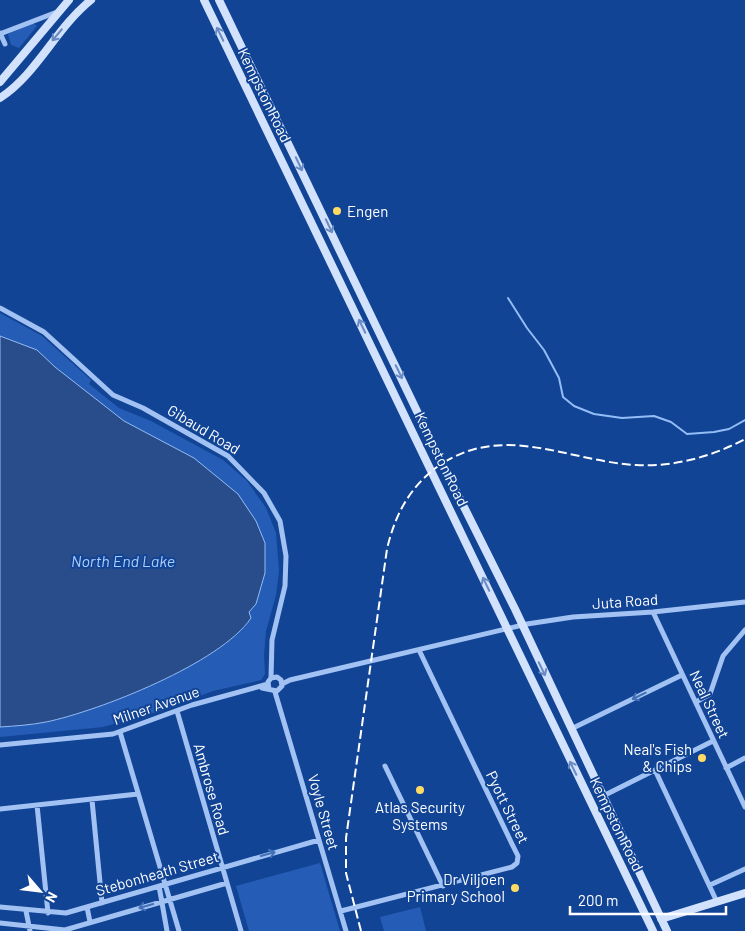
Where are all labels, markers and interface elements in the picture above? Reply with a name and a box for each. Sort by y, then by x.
one-way arrow [215,27,225,42]
one-way arrow [52,28,63,41]
street label: Kempston Road [234,45,296,145]
one-way arrow [295,156,305,171]
place label: Engen [347,202,388,220]
marker: Engen [331,205,343,217]
one-way arrow [324,218,334,233]
one-way arrow [357,319,366,334]
one-way arrow [394,365,404,380]
street label: Gibaud Road [165,400,243,458]
street label: Kempston Road [411,409,473,509]
water label: North End Lake [71,551,175,570]
one-way arrow [481,577,490,592]
street label: Juta Road [591,590,659,612]
one-way arrow [538,661,547,676]
street label: Neal Street [686,667,734,741]
street label: Milner Avenue [110,682,202,728]
one-way arrow [631,692,646,702]
place label: Neal's Fish & Chips [623,740,692,775]
street label: Ambrose Road [190,741,234,837]
marker: Neal's Fish & Chips [696,752,708,764]
one-way arrow [568,761,578,776]
street label: Pyott Street [483,768,533,846]
street label: Voyle Street [305,772,343,852]
street label: Kempston Road [586,774,648,874]
marker: Atlas Security Systems [414,784,426,796]
place label: Atlas Security Systems [375,798,465,833]
street label: Stebonheath Street [93,847,221,899]
one-way arrow [260,849,276,859]
north arrow [15,866,65,916]
place label: Dr Viljoen Primary School [407,870,505,905]
marker: Dr Viljoen Primary School [509,882,521,894]
scale bar [570,884,726,916]
text: N [42,889,62,905]
text: 200 m [578,891,618,909]
one-way arrow [139,902,155,912]

